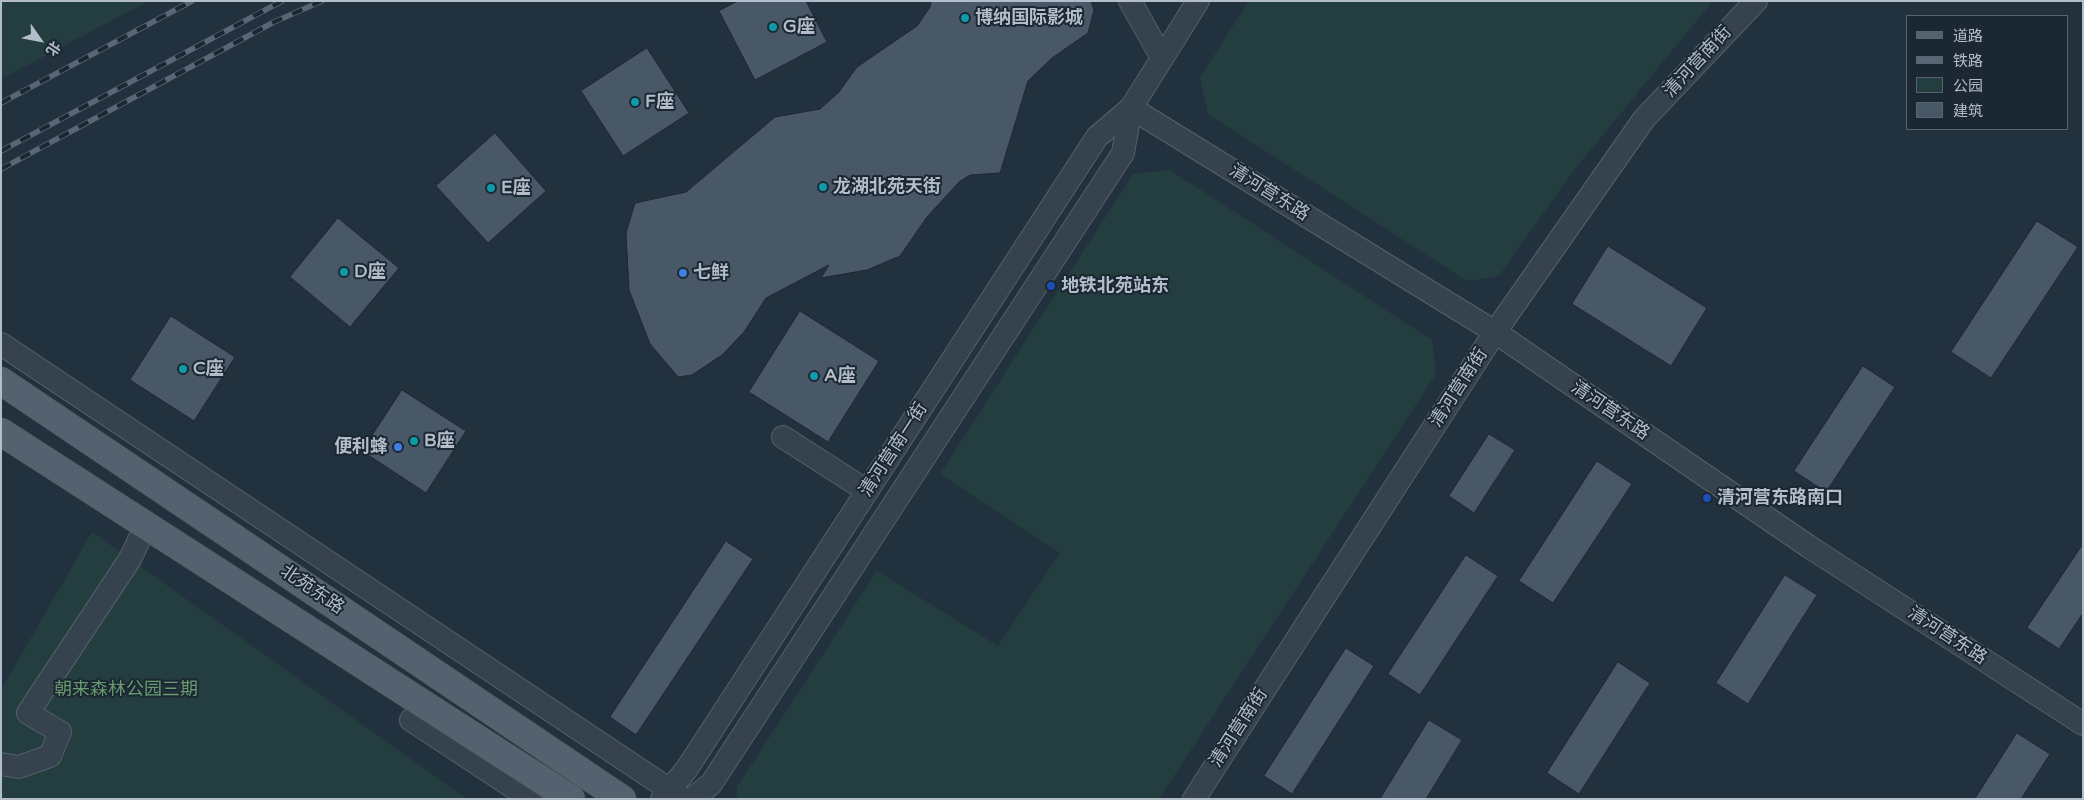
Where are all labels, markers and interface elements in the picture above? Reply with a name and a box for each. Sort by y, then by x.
place label: 博纳国际影城 [975,7,1083,29]
marker: 博纳国际影城 [959,12,971,24]
north arrow [15,15,65,65]
legend [1906,15,2069,130]
place label: G座 [783,16,815,38]
marker: G座 [767,21,779,33]
street label: 清河营南街 [1659,22,1737,102]
text: 道路 [1953,27,1983,45]
text: 北 [42,38,64,59]
text: 铁路 [1953,52,1983,70]
text: 公园 [1953,77,1983,95]
place label: F座 [645,91,674,113]
marker: F座 [629,96,641,108]
text: 建筑 [1953,102,1983,120]
street label: 清河营东路 [1225,160,1313,226]
place label: 龙湖北苑天街 [833,176,941,198]
place label: E座 [501,177,530,199]
marker: 龙湖北苑天街 [817,181,829,193]
marker: E座 [485,182,497,194]
place label: D座 [354,261,386,283]
place label: 七鲜 [693,262,729,284]
marker: D座 [338,266,350,278]
marker: 七鲜 [677,267,689,279]
place label: 地铁北苑站东 [1061,275,1169,297]
marker: 地铁北苑站东 [1045,280,1057,292]
street label: 清河营南街 [1425,344,1493,432]
place label: C座 [193,358,224,380]
marker: C座 [177,363,189,375]
place label: A座 [824,365,855,387]
marker: A座 [808,370,820,382]
street label: 清河营东路 [1567,377,1653,445]
street label: 清河营南一街 [856,399,932,501]
place label: B座 [424,430,454,452]
marker: B座 [408,435,420,447]
place label: 便利蜂 [334,436,388,458]
marker: 便利蜂 [392,441,404,453]
place label: 清河营东路南口 [1717,487,1843,509]
marker: 清河营东路南口 [1701,492,1713,504]
street label: 北苑东路 [276,561,348,619]
street label: 清河营东路 [1903,602,1991,670]
park label: 朝来森林公园三期 [54,679,198,701]
street label: 清河营南街 [1205,684,1273,772]

